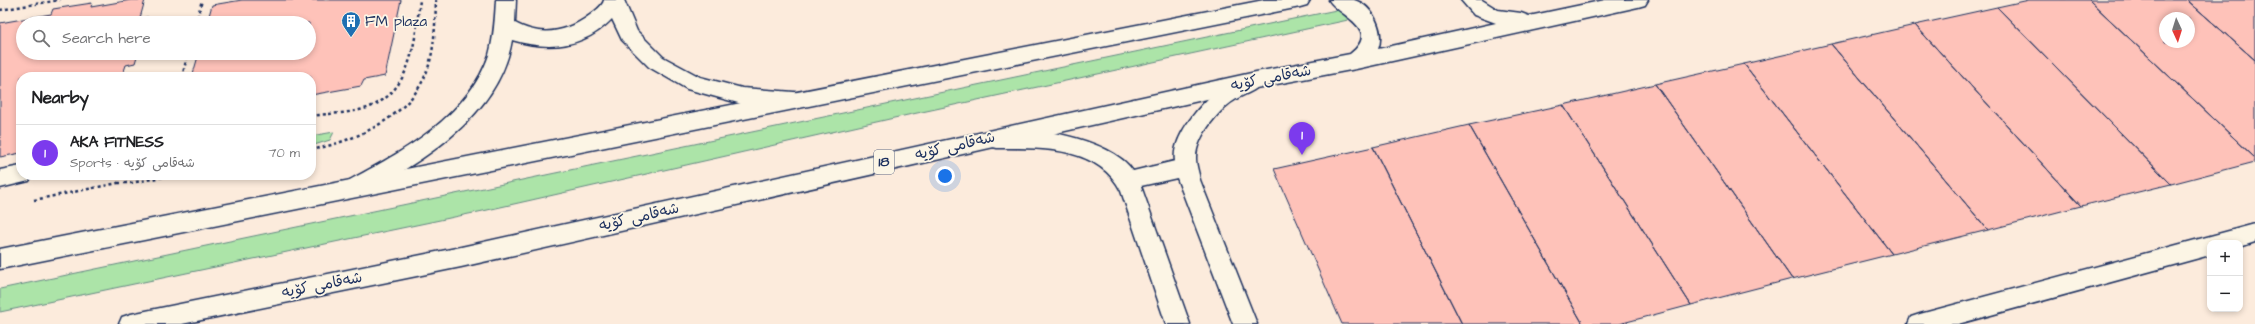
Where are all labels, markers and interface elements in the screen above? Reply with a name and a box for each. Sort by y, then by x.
building icon: FM plaza [340,10,362,38]
place label: FM plaza [365,11,428,32]
north arrow [2159,12,2195,48]
search box [16,16,316,60]
icon: search [30,27,52,49]
text: Search here [62,28,151,49]
street label: شەقامی کۆیە [1229,60,1313,96]
text: Nearby [32,86,89,110]
pin: 1 [1289,122,1315,155]
street label: شەقامی کۆیە [913,127,997,165]
text: AKA FITNESS [70,132,164,153]
text: 1 [44,144,46,162]
text: 70 m [268,144,300,162]
road number: 18 [874,150,894,174]
text: Sports · شەقامی کۆیە [70,154,195,172]
your location [935,166,955,186]
street label: شەقامی کۆیە [597,198,681,236]
map controls [2207,240,2243,312]
button: + [2207,240,2243,276]
street label: شەقامی کۆیە [280,267,364,303]
button: − [2207,276,2243,312]

